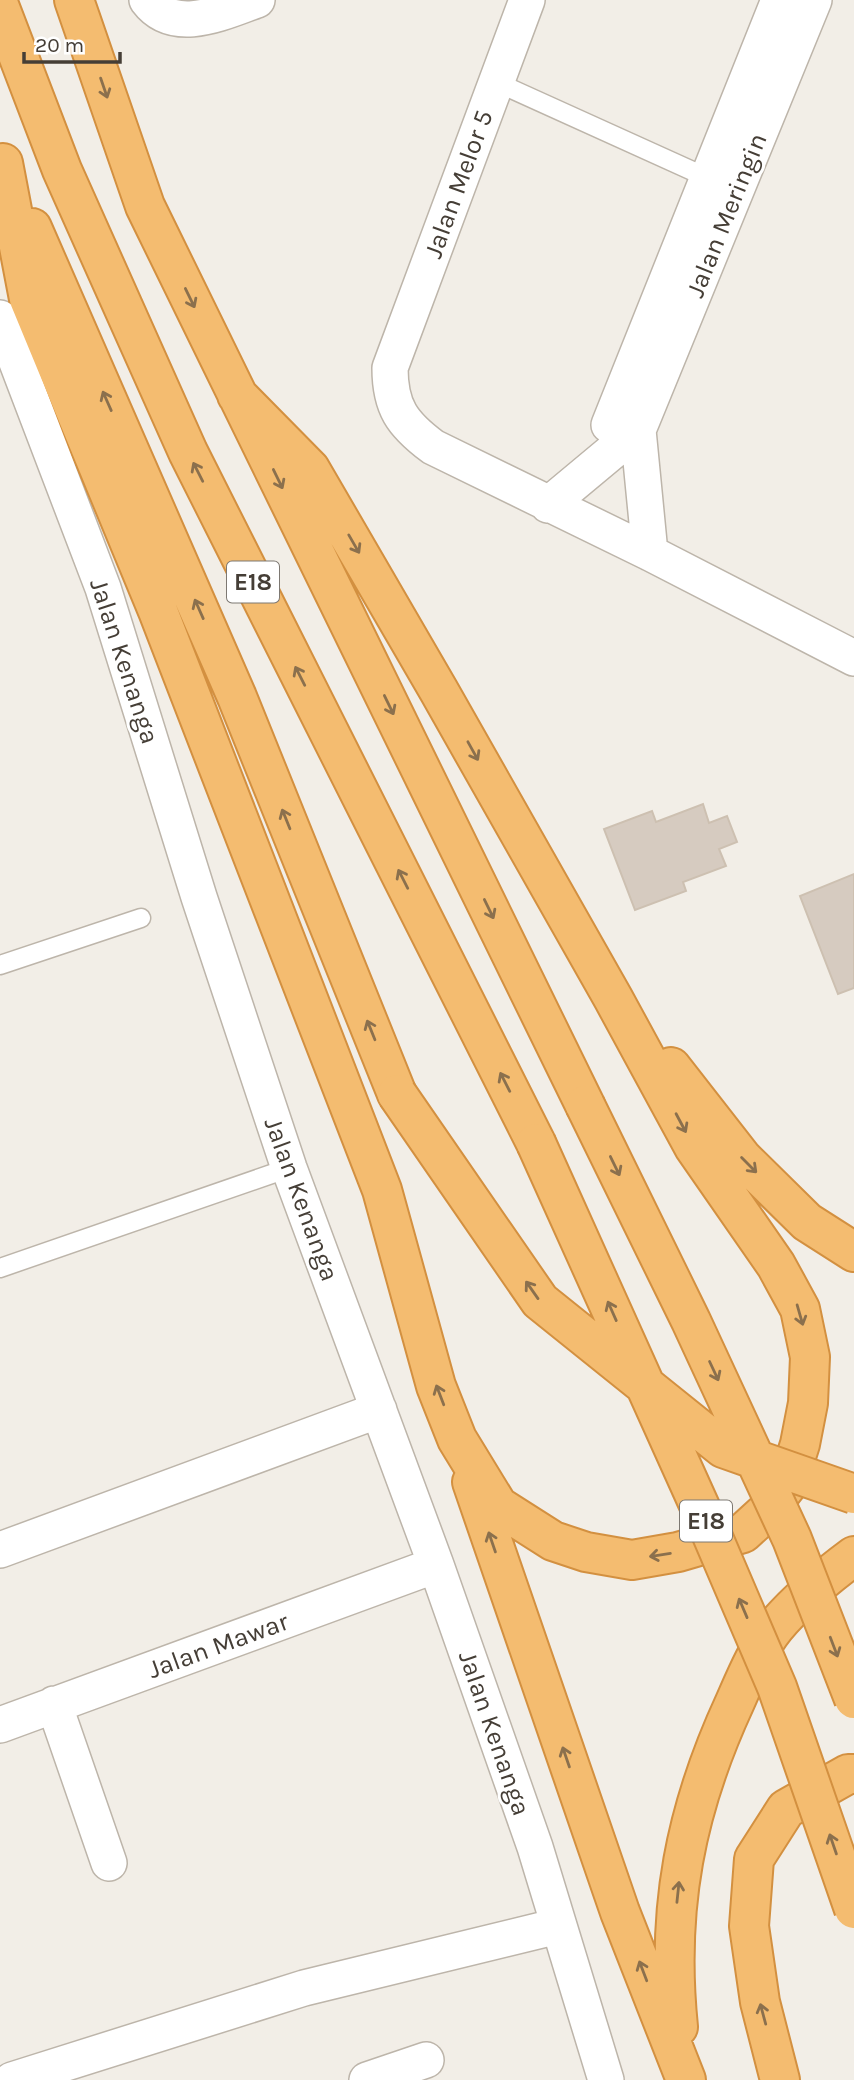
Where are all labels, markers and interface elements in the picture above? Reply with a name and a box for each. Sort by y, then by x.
scale bar [24,21,121,65]
text: 20 m [35,33,84,57]
one-way arrow [99,76,111,98]
street label: Jalan Melor 5 [417,106,500,262]
street label: Jalan Meringin [679,128,774,302]
one-way arrow [183,287,197,308]
one-way arrow [100,391,113,412]
one-way arrow [191,462,205,483]
one-way arrow [271,468,285,489]
one-way arrow [348,533,361,554]
road number: E18 [227,562,279,602]
street label: Jalan Kenanga [83,575,166,748]
one-way arrow [192,599,205,620]
one-way arrow [293,666,307,686]
one-way arrow [382,694,396,715]
one-way arrow [466,740,480,760]
one-way arrow [279,809,292,831]
one-way arrow [395,869,409,890]
one-way arrow [482,898,496,919]
one-way arrow [364,1020,377,1042]
one-way arrow [498,1072,512,1093]
one-way arrow [675,1112,688,1133]
street label: Jalan Kenanga [258,1113,346,1285]
one-way arrow [609,1155,622,1176]
one-way arrow [741,1156,758,1173]
one-way arrow [525,1281,539,1300]
one-way arrow [605,1301,618,1322]
one-way arrow [794,1304,807,1326]
one-way arrow [708,1360,721,1381]
one-way arrow [432,1384,445,1406]
road number: E18 [680,1500,732,1541]
one-way arrow [485,1531,497,1553]
one-way arrow [649,1549,672,1562]
one-way arrow [736,1598,749,1620]
street label: Jalan Mawar [144,1606,293,1685]
one-way arrow [828,1636,841,1657]
street label: Jalan Kenanga [452,1647,537,1820]
one-way arrow [559,1746,571,1768]
one-way arrow [826,1833,838,1855]
one-way arrow [672,1881,685,1904]
one-way arrow [635,1961,648,1982]
one-way arrow [756,2003,769,2026]

